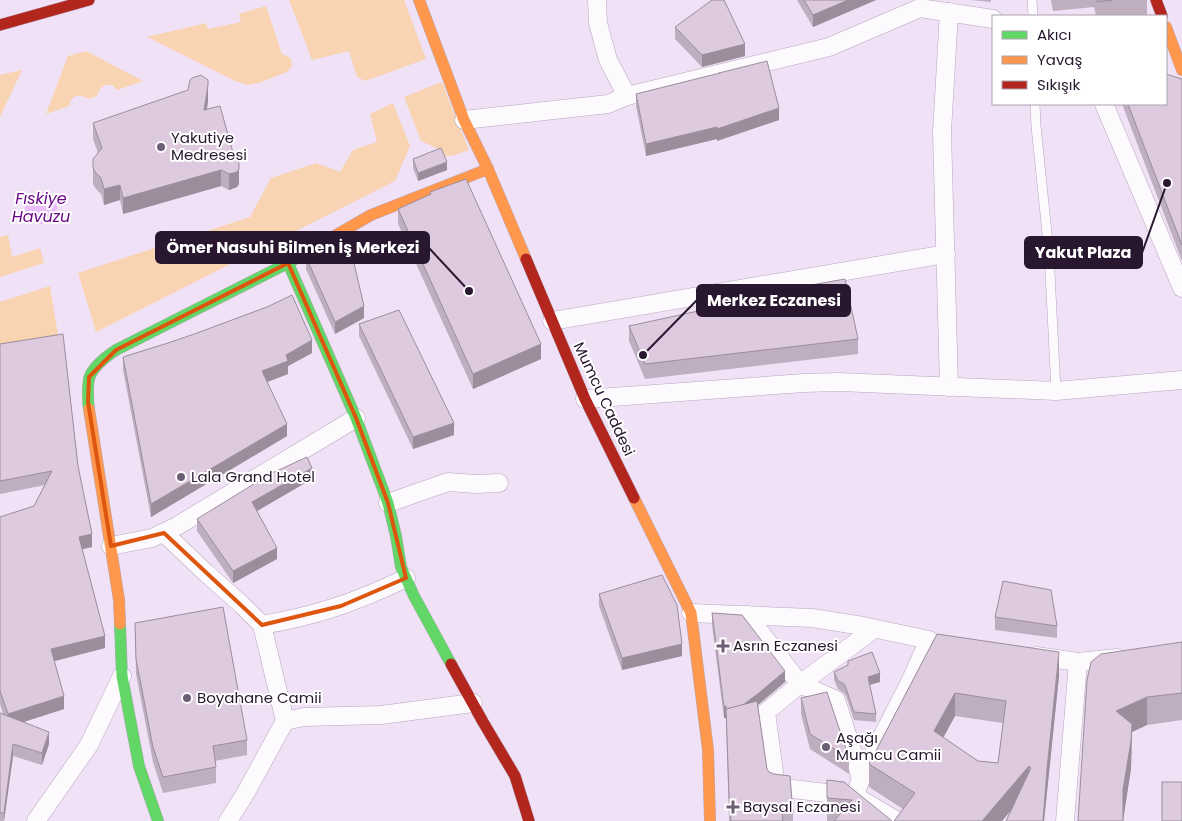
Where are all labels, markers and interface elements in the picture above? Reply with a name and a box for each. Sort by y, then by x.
legend [992,15,1167,105]
text: Akıcı [1037,24,1071,45]
text: Yavaş [1037,49,1082,70]
text: Sıkışık [1037,74,1080,95]
place label: Yakutiye Medresesi [171,127,247,165]
marker: Yakutiye Medresesi [155,141,167,153]
water label: Fıskiye Havuzu [12,187,70,228]
callout: Ömer Nasuhi Bilmen İş Merkezi [156,232,429,263]
text: Ömer Nasuhi Bilmen İş Merkezi [167,236,419,259]
callout: Yakut Plaza [1025,237,1142,268]
text: Yakut Plaza [1035,241,1131,264]
callout: Merkez Eczanesi [697,285,850,316]
text: Merkez Eczanesi [707,289,841,312]
street label: Mumcu Caddesi [569,338,640,459]
place label: Lala Grand Hotel [191,466,315,487]
marker: Lala Grand Hotel [175,471,187,483]
place label: Asrın Eczanesi [733,635,838,656]
marker: Asrın Eczanesi [717,640,729,652]
place label: Boyahane Camii [197,687,322,708]
marker: Boyahane Camii [181,692,193,704]
place label: Aşağı Mumcu Camii [836,727,941,765]
marker: Aşağı Mumcu Camii [820,741,832,753]
place label: Baysal Eczanesi [743,796,861,817]
marker: Baysal Eczanesi [727,801,739,813]

